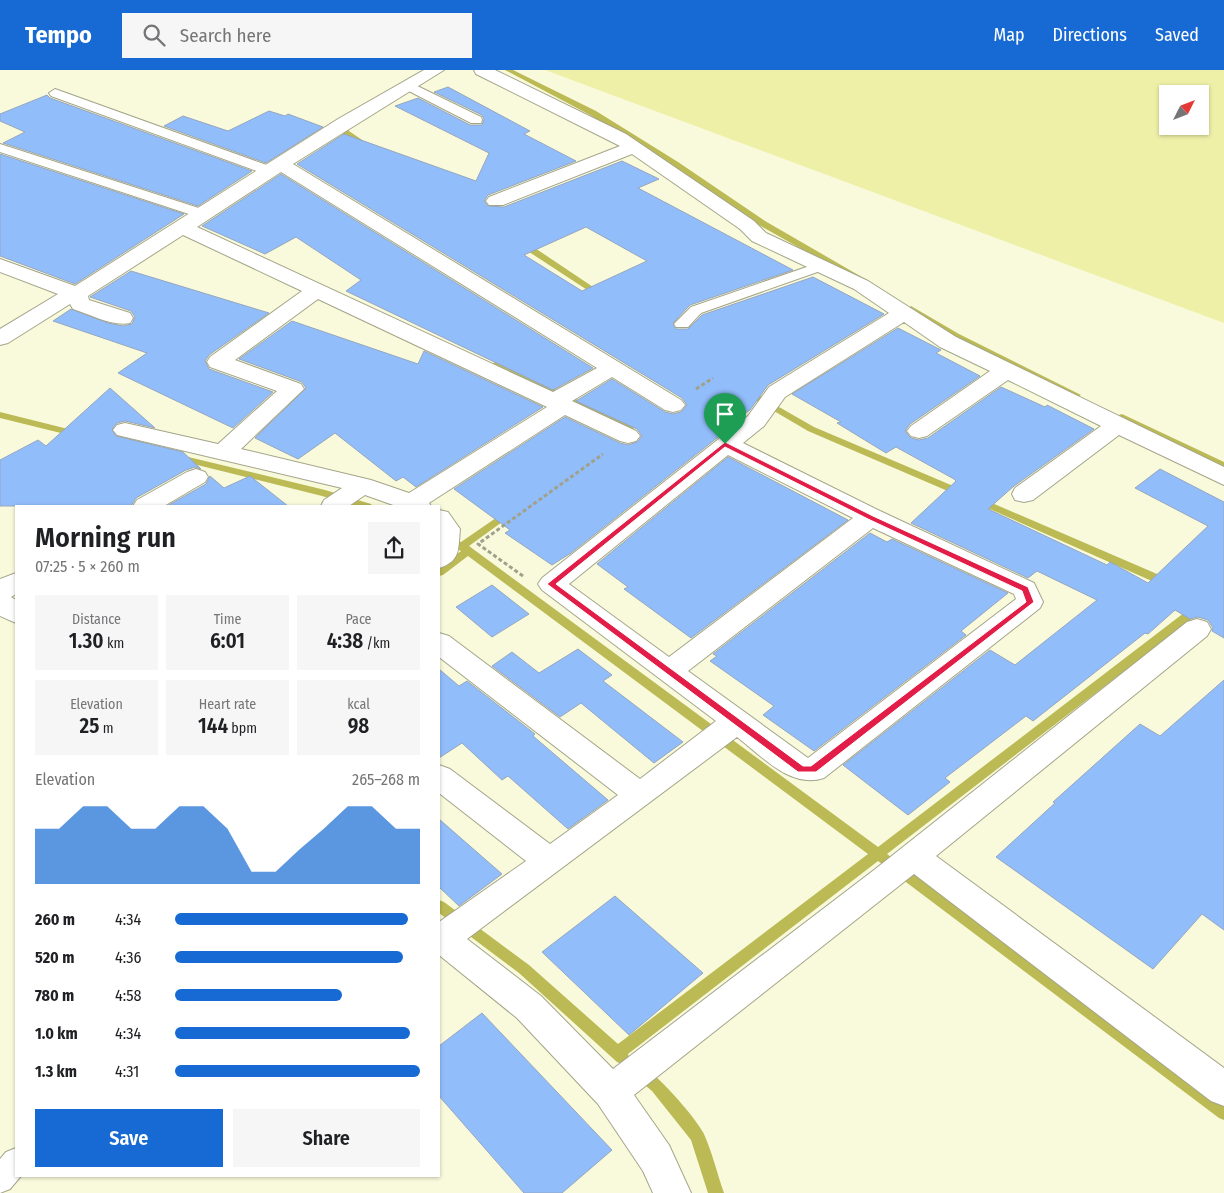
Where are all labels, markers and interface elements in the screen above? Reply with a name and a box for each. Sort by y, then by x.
search box [122,13,472,58]
text: Tempo [25,21,92,49]
icon: search [140,21,168,49]
text: Search here [180,24,271,47]
text: Map [993,24,1025,46]
text: Directions [1053,24,1127,46]
text: Saved [1155,24,1199,46]
north arrow [1159,85,1209,135]
map controls [1159,85,1209,135]
pin [704,393,746,444]
icon: arrive [711,400,739,428]
text: Morning run [35,521,176,554]
button: share [368,522,420,574]
text: 07:25 · 5 × 260 m [35,557,140,576]
text: Distance [72,611,121,628]
text: Time [214,611,241,628]
text: Pace [345,611,372,628]
text: 1.30 [69,628,104,654]
text: 6:01 [210,628,245,654]
text: 4:38 [327,628,363,654]
text: km [104,635,124,652]
text: /km [363,635,390,652]
text: Elevation [70,696,123,713]
text: Heart rate [199,696,256,713]
text: kcal [347,696,370,713]
text: 25 [80,713,99,739]
text: 144 [198,713,228,739]
text: 98 [348,713,369,739]
text: m [99,720,113,737]
text: bpm [228,720,257,737]
text: Elevation [35,770,95,789]
text: 265–268 m [352,770,420,789]
text: 260 m [35,910,75,929]
text: 4:34 [115,910,141,929]
text: 520 m [35,948,74,967]
text: 4:36 [115,948,141,967]
text: 780 m [35,986,74,1005]
text: 4:58 [115,986,142,1005]
text: 1.0 km [35,1024,78,1043]
text: 4:34 [115,1024,141,1043]
text: 1.3 km [35,1062,77,1081]
text: 4:31 [115,1062,139,1081]
button: Save [35,1109,223,1167]
button: Share [233,1109,420,1167]

